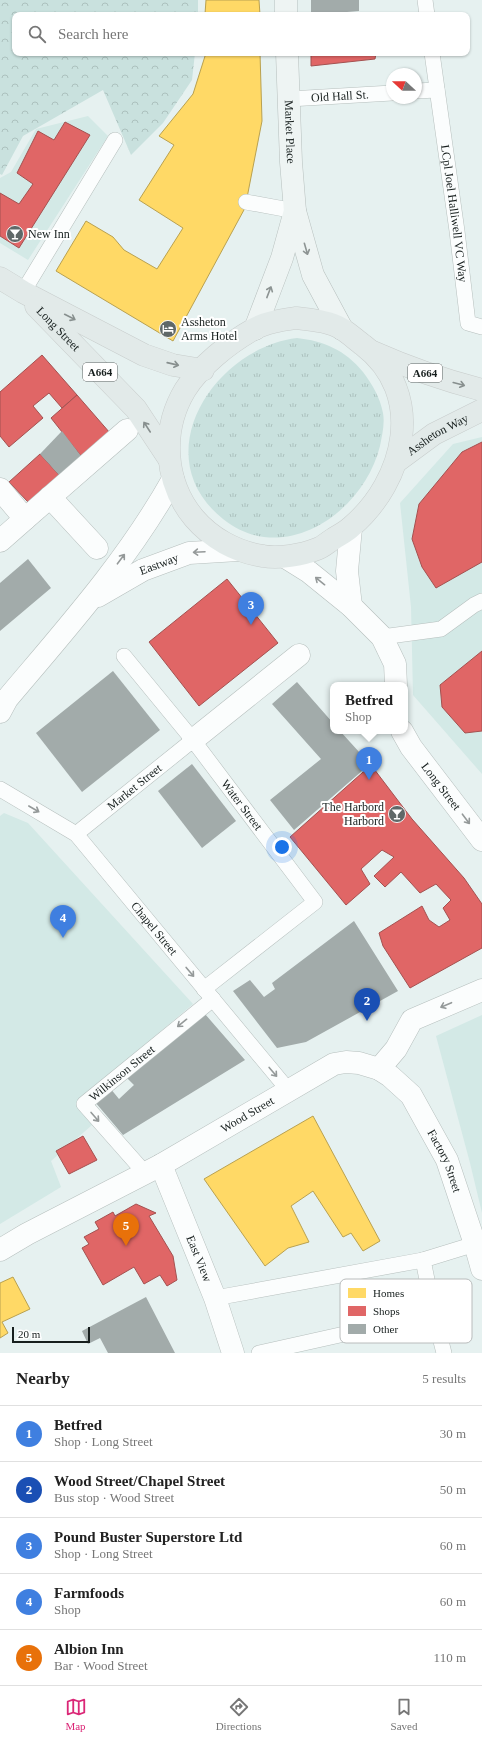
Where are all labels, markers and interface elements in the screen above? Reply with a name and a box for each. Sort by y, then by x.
search box [12,12,470,56]
icon: search [26,23,48,45]
text: Search here [58,26,128,42]
north arrow [386,68,422,104]
street label: Old Hall St. [311,87,369,105]
street label: Market Place [282,100,298,164]
street label: LCpl Joel Halliwell VC Way [438,144,470,283]
bar icon: New Inn [5,224,25,244]
place label: New Inn [28,227,70,241]
one-way arrow [303,242,310,255]
one-way arrow [265,287,273,299]
street label: Long Street [34,304,83,355]
one-way arrow [63,314,75,321]
place label: Assheton Arms Hotel [181,315,238,343]
hotel icon: Assheton Arms Hotel [158,319,178,339]
one-way arrow [166,361,179,369]
road number: A664 [83,363,117,381]
road number: A664 [408,364,442,382]
one-way arrow [452,381,465,388]
street label: Assheton Way [404,411,471,458]
one-way arrow [143,422,151,433]
one-way arrow [193,549,206,556]
street label: Eastway [137,550,180,578]
one-way arrow [117,554,125,565]
one-way arrow [315,577,326,585]
pin: 3 [238,592,264,625]
popup [330,682,408,734]
text: Betfred [345,692,393,708]
text: Shop [345,709,372,724]
pin: 1 [356,747,382,780]
street label: Long Street [418,760,464,814]
street label: Market Street [104,761,165,813]
street label: Water Street [218,777,266,833]
place label: The Harbord Harbord [322,800,384,828]
bar icon: The Harbord Harbord [387,804,407,824]
one-way arrow [28,805,39,813]
one-way arrow [462,813,470,824]
your location [272,837,292,857]
street label: Chapel Street [128,899,181,958]
pin: 4 [50,905,76,938]
one-way arrow [186,966,195,977]
pin: 2 [354,988,380,1021]
one-way arrow [441,1002,453,1009]
one-way arrow [177,1019,188,1028]
street label: Wilkinson Street [86,1042,158,1104]
one-way arrow [269,1066,278,1077]
street label: Wood Street [218,1093,277,1136]
one-way arrow [91,1111,100,1122]
street label: Factory Street [424,1127,464,1195]
pin: 5 [113,1213,139,1246]
street label: East View [183,1233,215,1284]
legend [340,1279,472,1343]
text: Homes [373,1287,404,1299]
text: Shops [373,1305,400,1317]
text: Other [373,1323,398,1335]
scale bar [12,1325,90,1344]
text: 20 m [18,1328,40,1340]
text: Nearby [16,1369,70,1388]
text: 5 results [422,1371,466,1386]
text: Betfred [54,1417,102,1433]
text: 1 [26,1426,32,1441]
text: 30 m [440,1426,466,1441]
text: Shop · Long Street [54,1434,153,1449]
text: Wood Street/Chapel Street [54,1473,225,1489]
text: 2 [26,1482,32,1497]
text: 50 m [440,1482,466,1497]
text: Bus stop · Wood Street [54,1490,174,1505]
text: Pound Buster Superstore Ltd [54,1529,242,1545]
text: 3 [26,1538,32,1553]
text: 60 m [440,1538,466,1553]
text: Shop · Long Street [54,1546,153,1561]
text: Farmfoods [54,1585,124,1601]
text: 4 [26,1594,32,1609]
text: 60 m [440,1594,466,1609]
text: Shop [54,1602,81,1617]
text: Albion Inn [54,1641,124,1657]
text: 5 [26,1650,32,1665]
text: 110 m [434,1650,466,1665]
text: Bar · Wood Street [54,1658,148,1673]
tab: Map [65,1696,87,1732]
tab: Directions [216,1696,261,1732]
tab: Saved [391,1696,417,1732]

